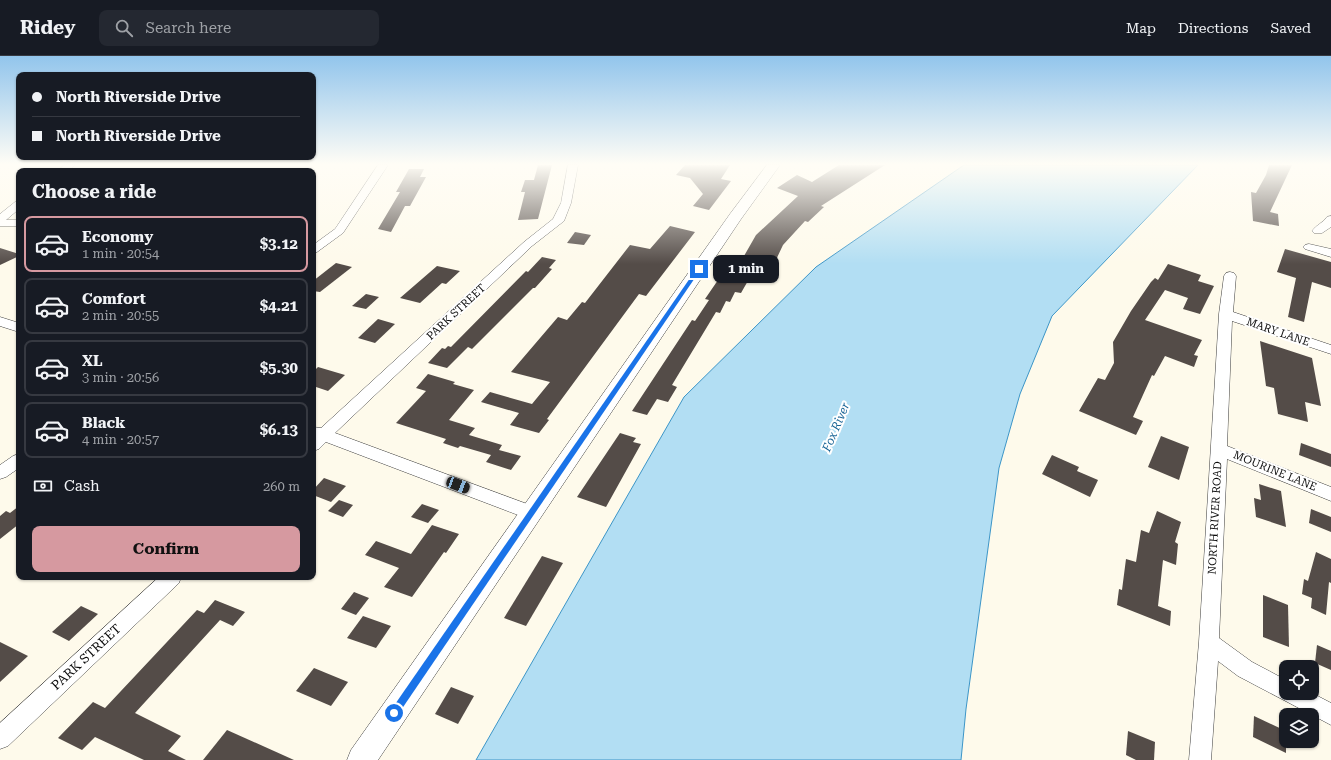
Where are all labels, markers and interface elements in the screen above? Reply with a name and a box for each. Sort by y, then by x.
search box [99,10,379,46]
text: Ridey [20,16,75,39]
icon: search [113,17,135,39]
text: Search here [145,19,231,37]
text: Map [1126,20,1156,36]
text: Directions [1178,20,1248,36]
text: Saved [1270,20,1311,36]
text: North Riverside Drive [56,88,221,106]
text: North Riverside Drive [56,127,221,145]
text: Choose a ride [32,181,156,202]
icon: car [34,226,70,262]
text: Economy [82,228,153,246]
text: $3.12 [260,235,298,253]
text: 1 min · 20:54 [82,246,159,261]
callout: 1 min [713,255,779,283]
route end [690,260,708,278]
text: 1 min [728,261,764,276]
street label: PARK STREET [424,281,488,343]
icon: car [34,288,70,324]
text: Comfort [82,290,146,308]
text: $4.21 [260,297,298,315]
text: 2 min · 20:55 [82,308,159,323]
street label: MARY LANE [1245,315,1311,349]
icon: car [34,350,70,386]
text: XL [82,352,103,370]
text: $5.30 [260,359,298,377]
text: 3 min · 20:56 [82,370,159,385]
water label: Fox River [819,400,853,454]
icon: car [34,412,70,448]
text: Black [82,414,125,432]
text: $6.13 [260,421,298,439]
text: 4 min · 20:57 [82,432,159,447]
street label: MOURINE LANE [1231,448,1319,494]
street label: NORTH RIVER ROAD [1206,461,1224,575]
icon: cash [32,475,54,497]
car [445,475,471,495]
text: Cash [64,477,100,495]
text: 260 m [263,479,300,494]
button: Confirm [32,526,300,572]
street label: PARK STREET [48,621,124,693]
map controls [1279,660,1319,748]
button: locate [1279,660,1319,700]
route start [385,704,403,722]
button: layers [1279,708,1319,748]

